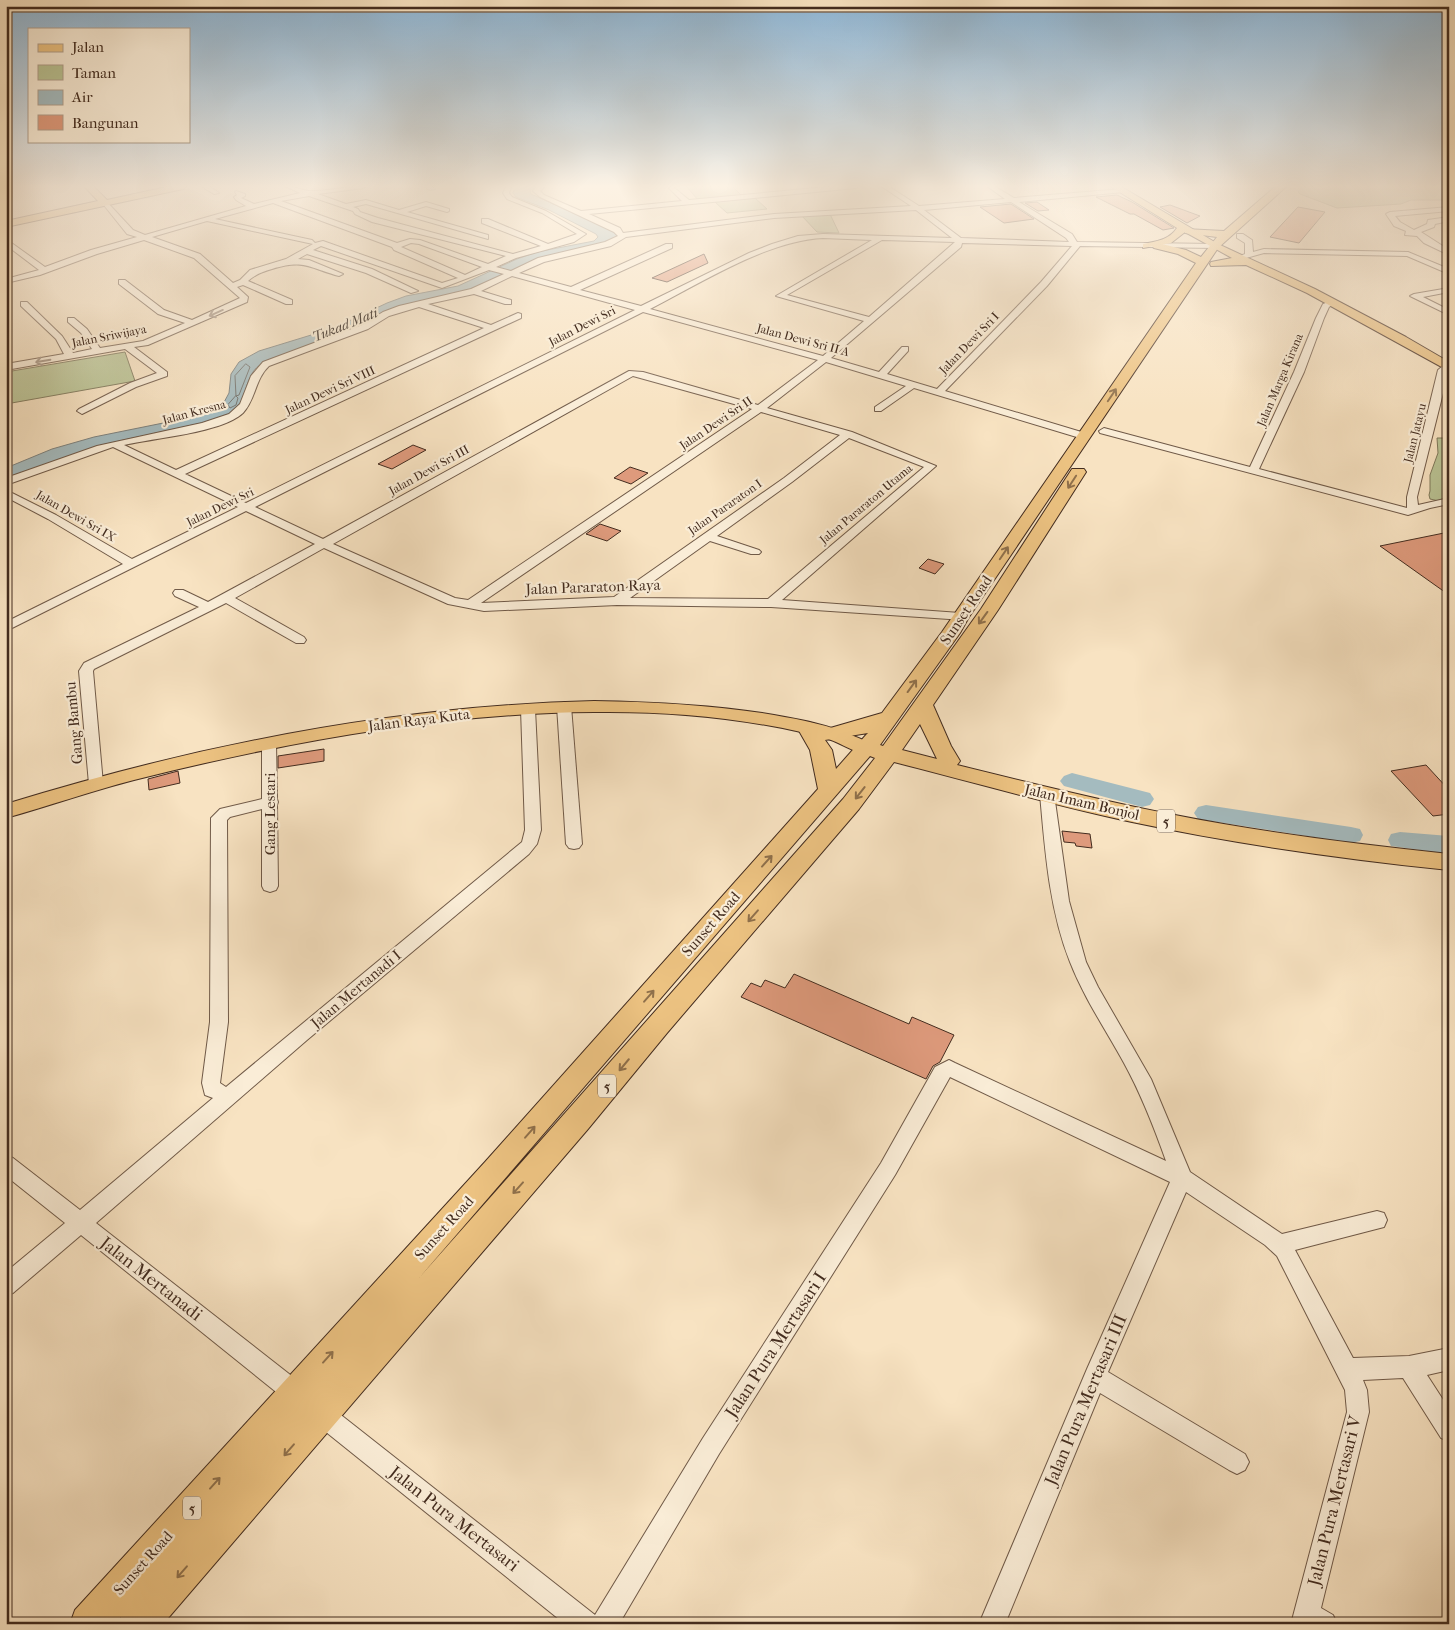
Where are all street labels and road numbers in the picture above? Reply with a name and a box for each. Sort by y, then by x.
street label: Jalan Dewi Sri [545,303,618,349]
street label: Jalan Dewi Sri I [935,309,1002,377]
street label: Jalan Dewi Sri II A [754,321,851,359]
street label: Jalan Sriwijaya [70,322,148,350]
street label: Jalan Marga Kirana [1254,331,1306,430]
street label: Jalan Dewi Sri VIII [282,363,377,417]
street label: Jalan Dewi Sri II [676,393,755,453]
street label: Jalan Kresna [160,397,228,427]
street label: Jalan Jatayu [1401,402,1429,465]
street label: Jalan Dewi Sri III [385,442,472,498]
street label: Jalan Pararaton Utama [816,461,916,548]
street label: Jalan Pararaton I [685,476,765,538]
street label: Jalan Dewi Sri [183,484,256,530]
street label: Jalan Dewi Sri IX [33,487,119,545]
street label: Sunset Road [936,571,996,648]
street label: Jalan Pararaton Raya [524,576,662,598]
street label: Gang Bambu [61,680,87,765]
street label: Jalan Raya Kuta [366,705,472,735]
street label: Gang Lestari [261,772,279,855]
street label: Jalan Imam Bonjol [1022,780,1141,824]
road number: 5 [1157,809,1175,832]
street label: Sunset Road [678,887,745,960]
street label: Jalan Mertanadi I [306,946,405,1033]
road number: 5 [598,1074,616,1098]
street label: Sunset Road [411,1192,478,1264]
street label: Jalan Mertanadi [94,1231,207,1326]
street label: Jalan Pura Mertasari I [720,1268,831,1424]
street label: Jalan Pura Mertasari III [1040,1311,1132,1491]
street label: Jalan Pura Mertasari V [1303,1413,1367,1590]
street label: Jalan Pura Mertasari [383,1461,524,1577]
road number: 5 [183,1496,201,1520]
street label: Sunset Road [110,1527,177,1599]

